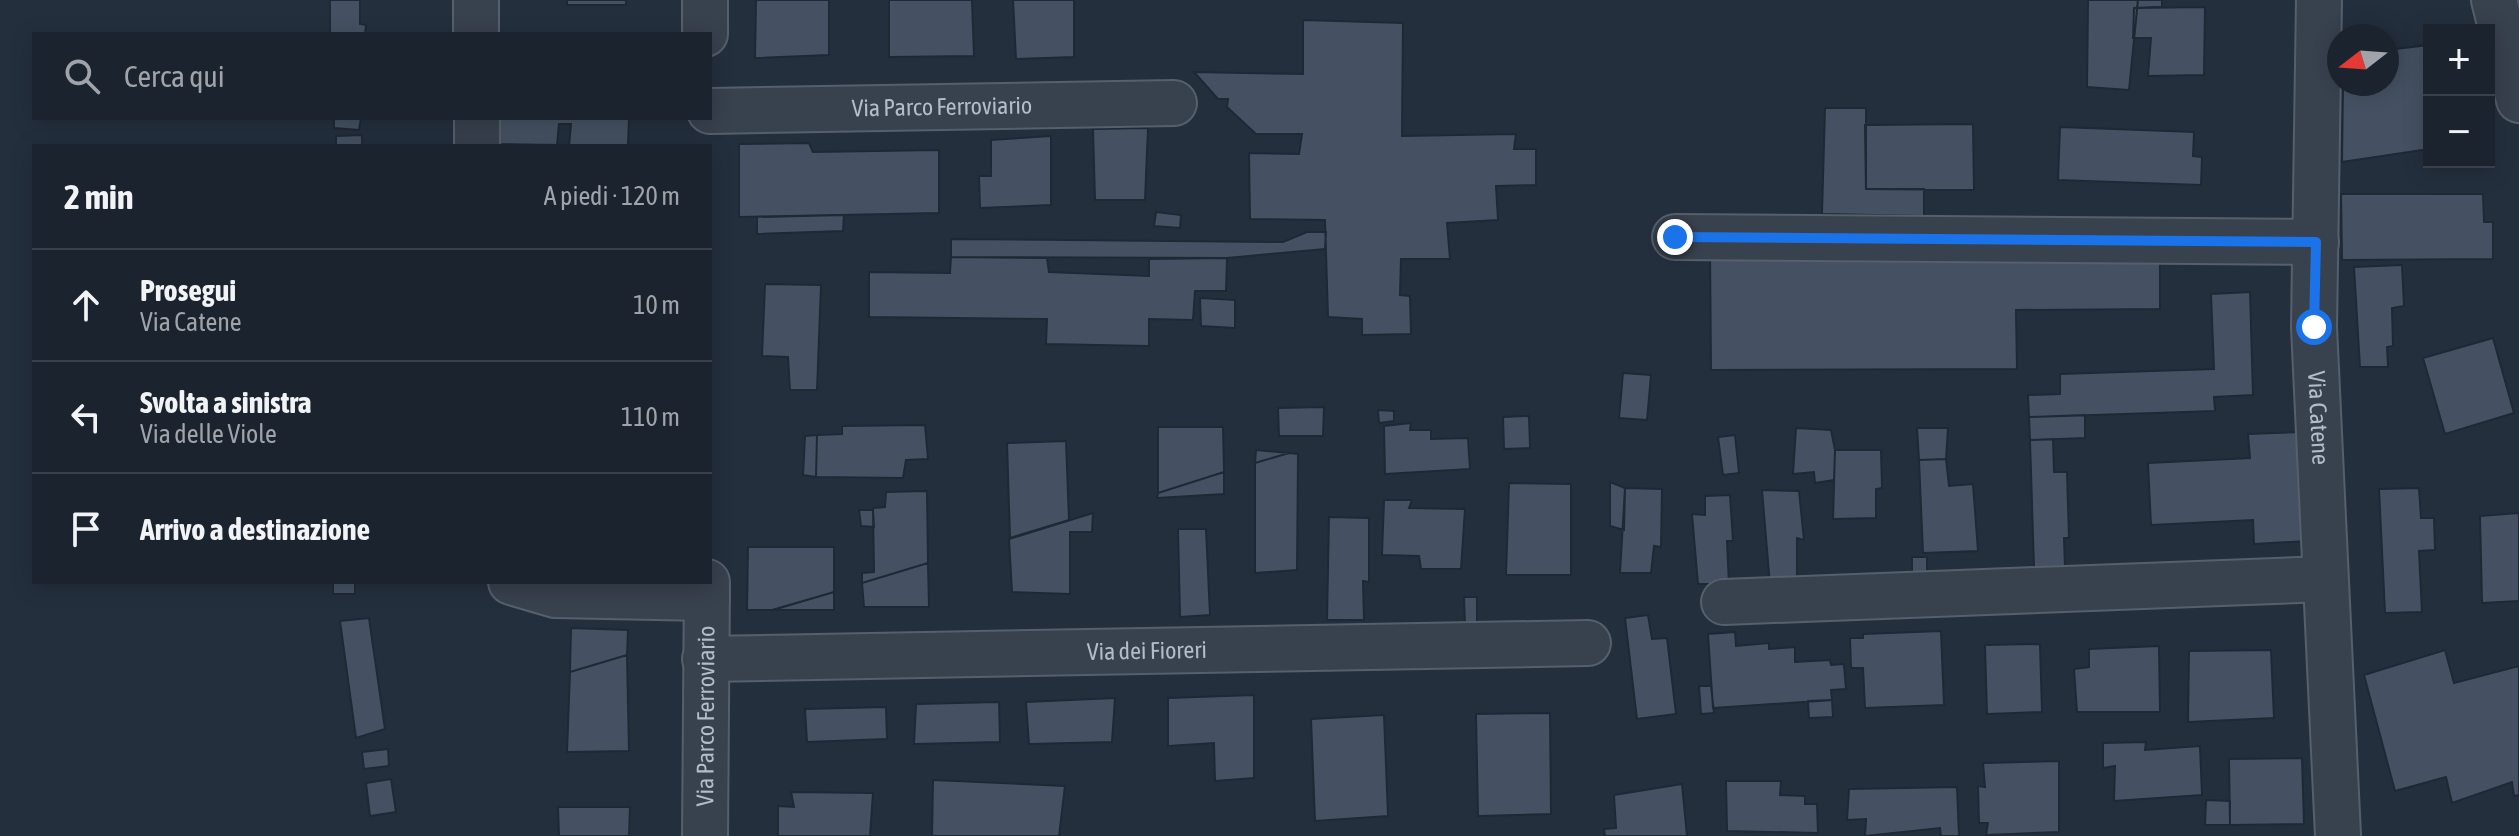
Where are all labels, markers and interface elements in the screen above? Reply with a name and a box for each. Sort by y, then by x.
north arrow [2327,24,2399,96]
map controls [2423,24,2495,168]
button: + [2423,24,2495,96]
search box [32,32,712,120]
icon: search [60,54,104,98]
text: Cerca qui [124,59,225,93]
street label: Via Parco Ferroviario [851,91,1032,122]
button: − [2423,96,2495,168]
text: 2 min [64,177,133,216]
text: A piedi · 120 m [544,181,680,211]
route end [1657,219,1693,255]
text: Prosegui [140,273,236,307]
icon: ahead [64,283,108,327]
text: 10 m [633,290,680,320]
text: Via Catene [140,307,242,337]
route start [2296,309,2332,345]
street label: Via Catene [2303,370,2334,465]
text: Svolta a sinistra [140,385,312,419]
icon: left [64,395,108,439]
text: 110 m [621,402,680,432]
text: Via delle Viole [140,419,277,449]
icon: arrive [64,507,108,551]
text: Arrivo a destinazione [140,512,370,546]
street label: Via Parco Ferroviario [691,626,720,806]
street label: Via dei Fioreri [1087,636,1207,665]

